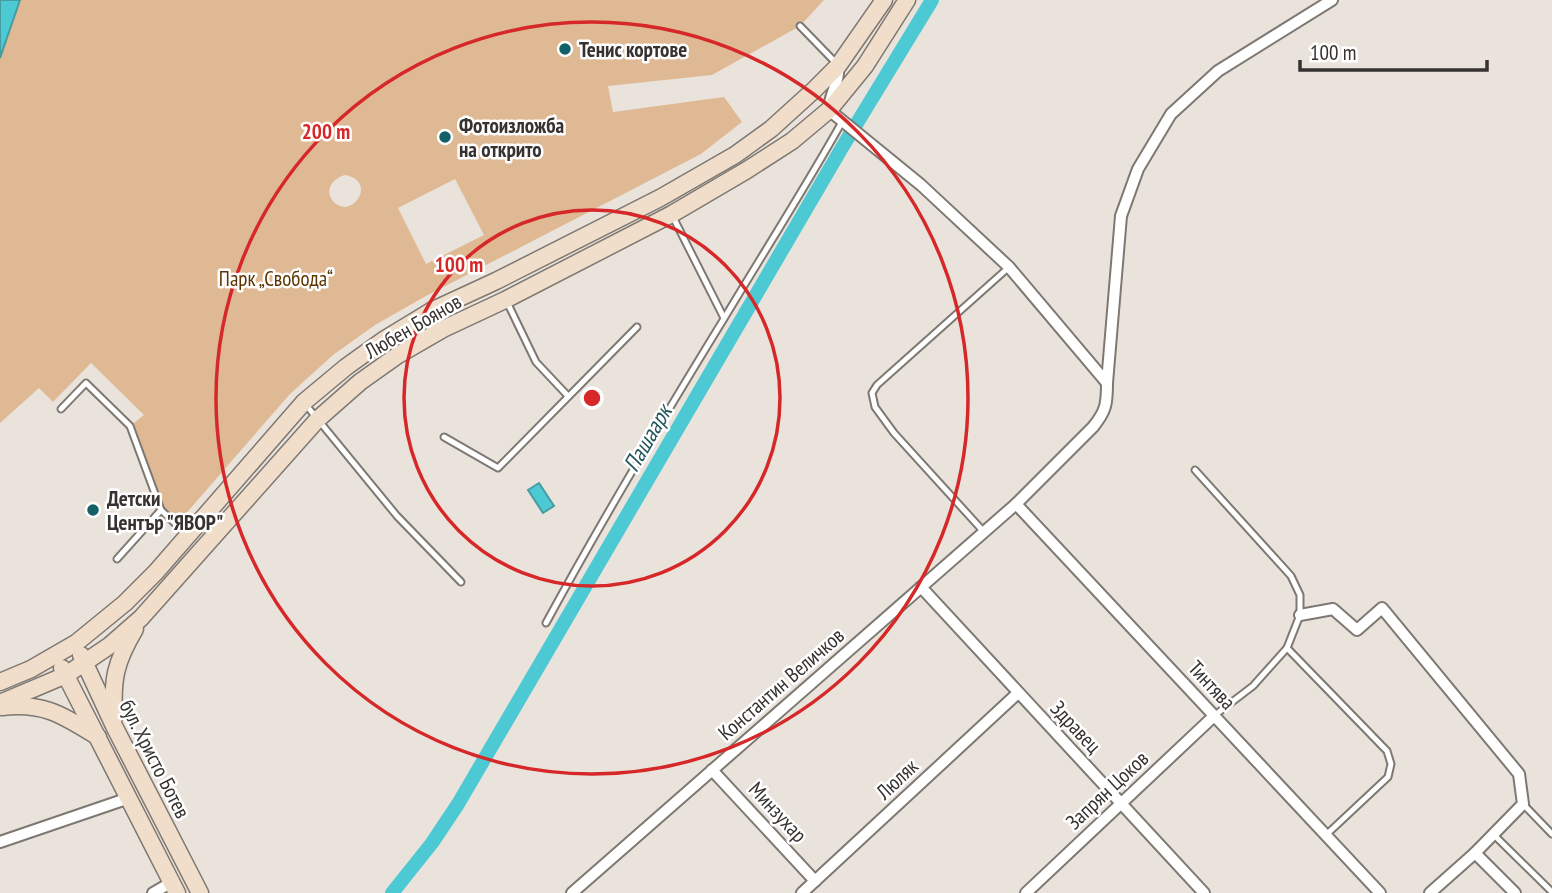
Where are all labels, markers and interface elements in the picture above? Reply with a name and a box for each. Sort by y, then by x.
scale bar [1300,28,1487,72]
place label: Тенис кортове [579,36,687,63]
text: 100 m [1310,39,1356,66]
marker: Тенис кортове [557,41,573,57]
place label: Фотоизложба на открито [459,112,565,163]
text: 200 m [302,118,350,145]
marker: Фотоизложба на открито [437,129,453,145]
text: 100 m [435,251,483,278]
park label: Парк „Свобода“ [219,265,333,292]
street label: Любен Боянов [359,287,466,365]
centre of rings [580,386,604,410]
water label: Пашаарк [616,397,679,477]
place label: Детски Център "ЯВОР" [107,485,223,536]
marker: Детски Център "ЯВОР" [85,502,101,518]
street label: Константин Величков [712,622,850,746]
street label: Тинтява [1183,655,1241,715]
street label: бул. Христо Ботев [114,695,196,823]
street label: Здравец [1045,695,1107,759]
street label: Запрян Цоков [1060,745,1154,835]
street label: Люляк [870,753,924,806]
street label: Минзухар [743,776,813,848]

